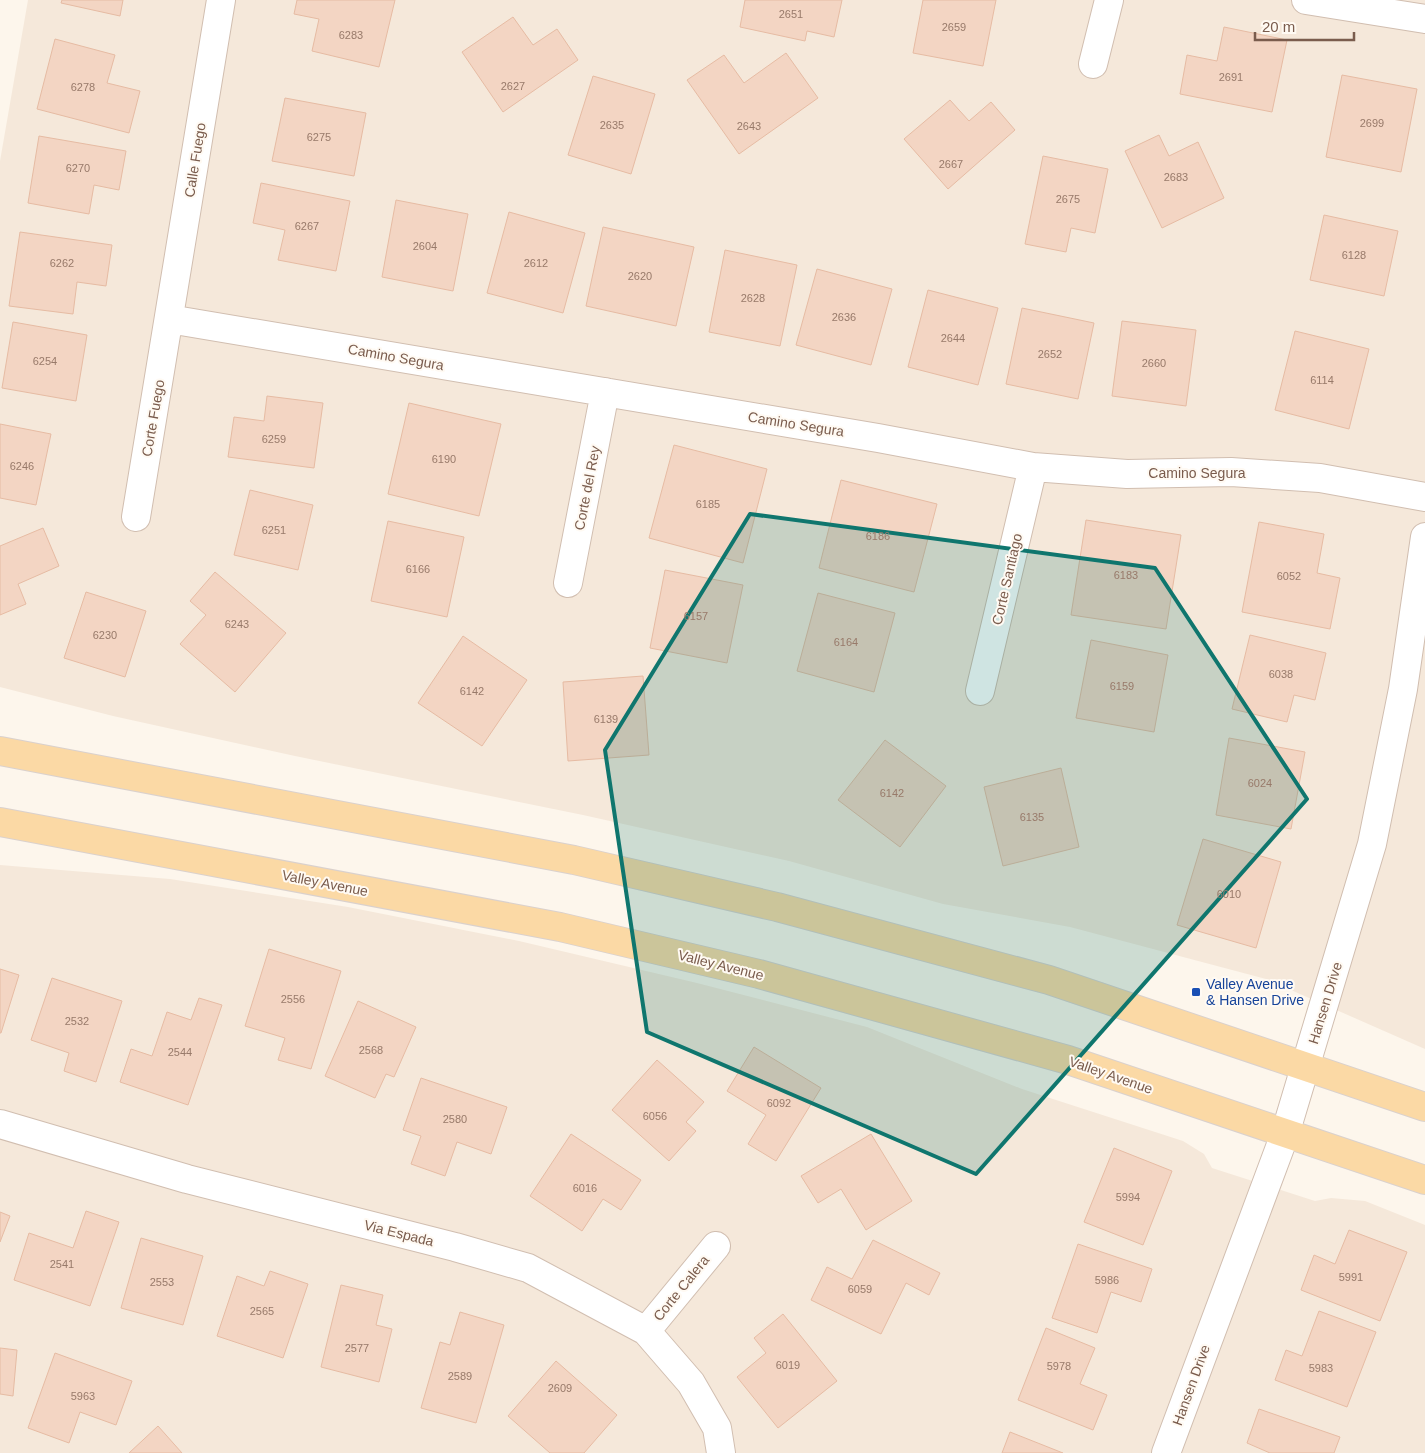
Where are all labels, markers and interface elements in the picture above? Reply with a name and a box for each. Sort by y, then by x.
house number: 2651 [779,8,803,20]
scale bar [1255,10,1354,42]
text: 20 m [1262,18,1295,35]
house number: 2659 [942,21,966,33]
house number: 6283 [339,29,363,41]
house number: 2691 [1219,71,1243,83]
house number: 2627 [501,80,525,92]
house number: 6278 [71,81,95,93]
house number: 2699 [1360,117,1384,129]
house number: 2635 [600,119,624,131]
house number: 2643 [737,120,761,132]
street label: Calle Fuego [181,121,209,199]
house number: 6275 [307,131,331,143]
house number: 2667 [939,158,963,170]
house number: 6270 [66,162,90,174]
house number: 2683 [1164,171,1188,183]
house number: 2675 [1056,193,1080,205]
house number: 6267 [295,220,319,232]
house number: 2604 [413,240,437,252]
house number: 6128 [1342,249,1366,261]
house number: 6262 [50,257,74,269]
house number: 2612 [524,257,548,269]
house number: 2620 [628,270,652,282]
house number: 2628 [741,292,765,304]
house number: 2636 [832,311,856,323]
house number: 2644 [941,332,965,344]
street label: Camino Segura [347,341,445,373]
house number: 2652 [1038,348,1062,360]
house number: 6254 [33,355,57,367]
house number: 2660 [1142,357,1166,369]
house number: 6114 [1310,374,1334,386]
street label: Corte Fuego [138,378,168,458]
street label: Camino Segura [747,408,845,440]
house number: 6259 [262,433,286,445]
street label: Corte del Rey [571,444,603,532]
house number: 6190 [432,453,456,465]
house number: 6246 [10,460,34,472]
street label: Camino Segura [1148,465,1246,481]
house number: 6185 [696,498,720,510]
house number: 6251 [262,524,286,536]
house number: 6186 [866,530,890,542]
street label: Corte Santiago [989,531,1025,626]
house number: 6166 [406,563,430,575]
house number: 6183 [1114,569,1138,581]
house number: 6052 [1277,570,1301,582]
house number: 6157 [684,610,708,622]
house number: 6243 [225,618,249,630]
house number: 6230 [93,629,117,641]
house number: 6164 [834,636,858,648]
house number: 6038 [1269,668,1293,680]
house number: 6159 [1110,680,1134,692]
house number: 6142 [460,685,484,697]
house number: 6139 [594,713,618,725]
house number: 6024 [1248,777,1272,789]
house number: 6142 [880,787,904,799]
house number: 6135 [1020,811,1044,823]
street label: Valley Avenue [281,867,370,899]
house number: 6010 [1217,888,1241,900]
street label: Valley Avenue [677,947,766,983]
street label: Hansen Drive [1305,960,1345,1046]
place label: Valley Avenue & Hansen Drive [1206,976,1304,1008]
marker: Valley Avenue & Hansen Drive [1190,986,1202,998]
house number: 2556 [281,993,305,1005]
house number: 2532 [65,1015,89,1027]
house number: 2568 [359,1044,383,1056]
house number: 2544 [168,1046,192,1058]
street label: Valley Avenue [1067,1053,1155,1097]
house number: 6092 [767,1097,791,1109]
house number: 6056 [643,1110,667,1122]
house number: 2580 [443,1113,467,1125]
house number: 6016 [573,1182,597,1194]
house number: 5994 [1116,1191,1140,1203]
street label: Via Espada [362,1217,436,1249]
street label: Corte Calera [650,1252,712,1324]
house number: 2541 [50,1258,74,1270]
house number: 5991 [1339,1271,1363,1283]
house number: 5986 [1095,1274,1119,1286]
house number: 2553 [150,1276,174,1288]
house number: 6059 [848,1283,872,1295]
house number: 2565 [250,1305,274,1317]
house number: 2577 [345,1342,369,1354]
street label: Hansen Drive [1169,1342,1213,1428]
house number: 6019 [776,1359,800,1371]
house number: 5978 [1047,1360,1071,1372]
house number: 5983 [1309,1362,1333,1374]
house number: 2589 [448,1370,472,1382]
house number: 2609 [548,1382,572,1394]
house number: 5963 [71,1390,95,1402]

